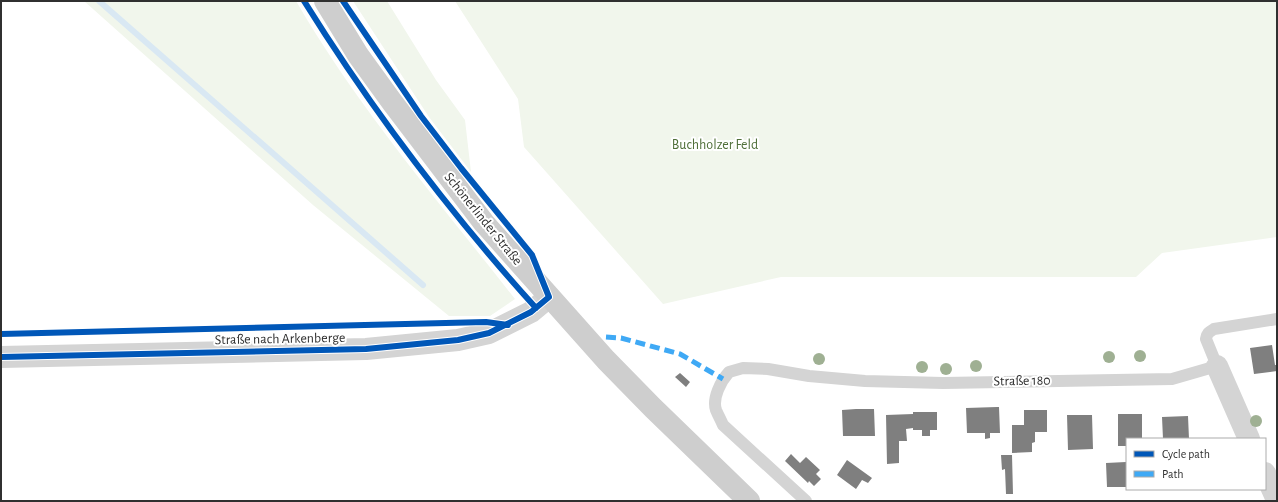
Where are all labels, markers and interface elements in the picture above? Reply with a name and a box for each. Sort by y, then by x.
park label: Buchholzer Feld [672,138,758,152]
street label: Schönerlinder Straße [441,170,525,268]
street label: Straße nach Arkenberge [214,331,346,347]
street label: Straße 180 [993,374,1051,388]
legend [1126,438,1266,490]
text: Cycle path [1162,448,1210,461]
text: Path [1162,468,1184,480]

